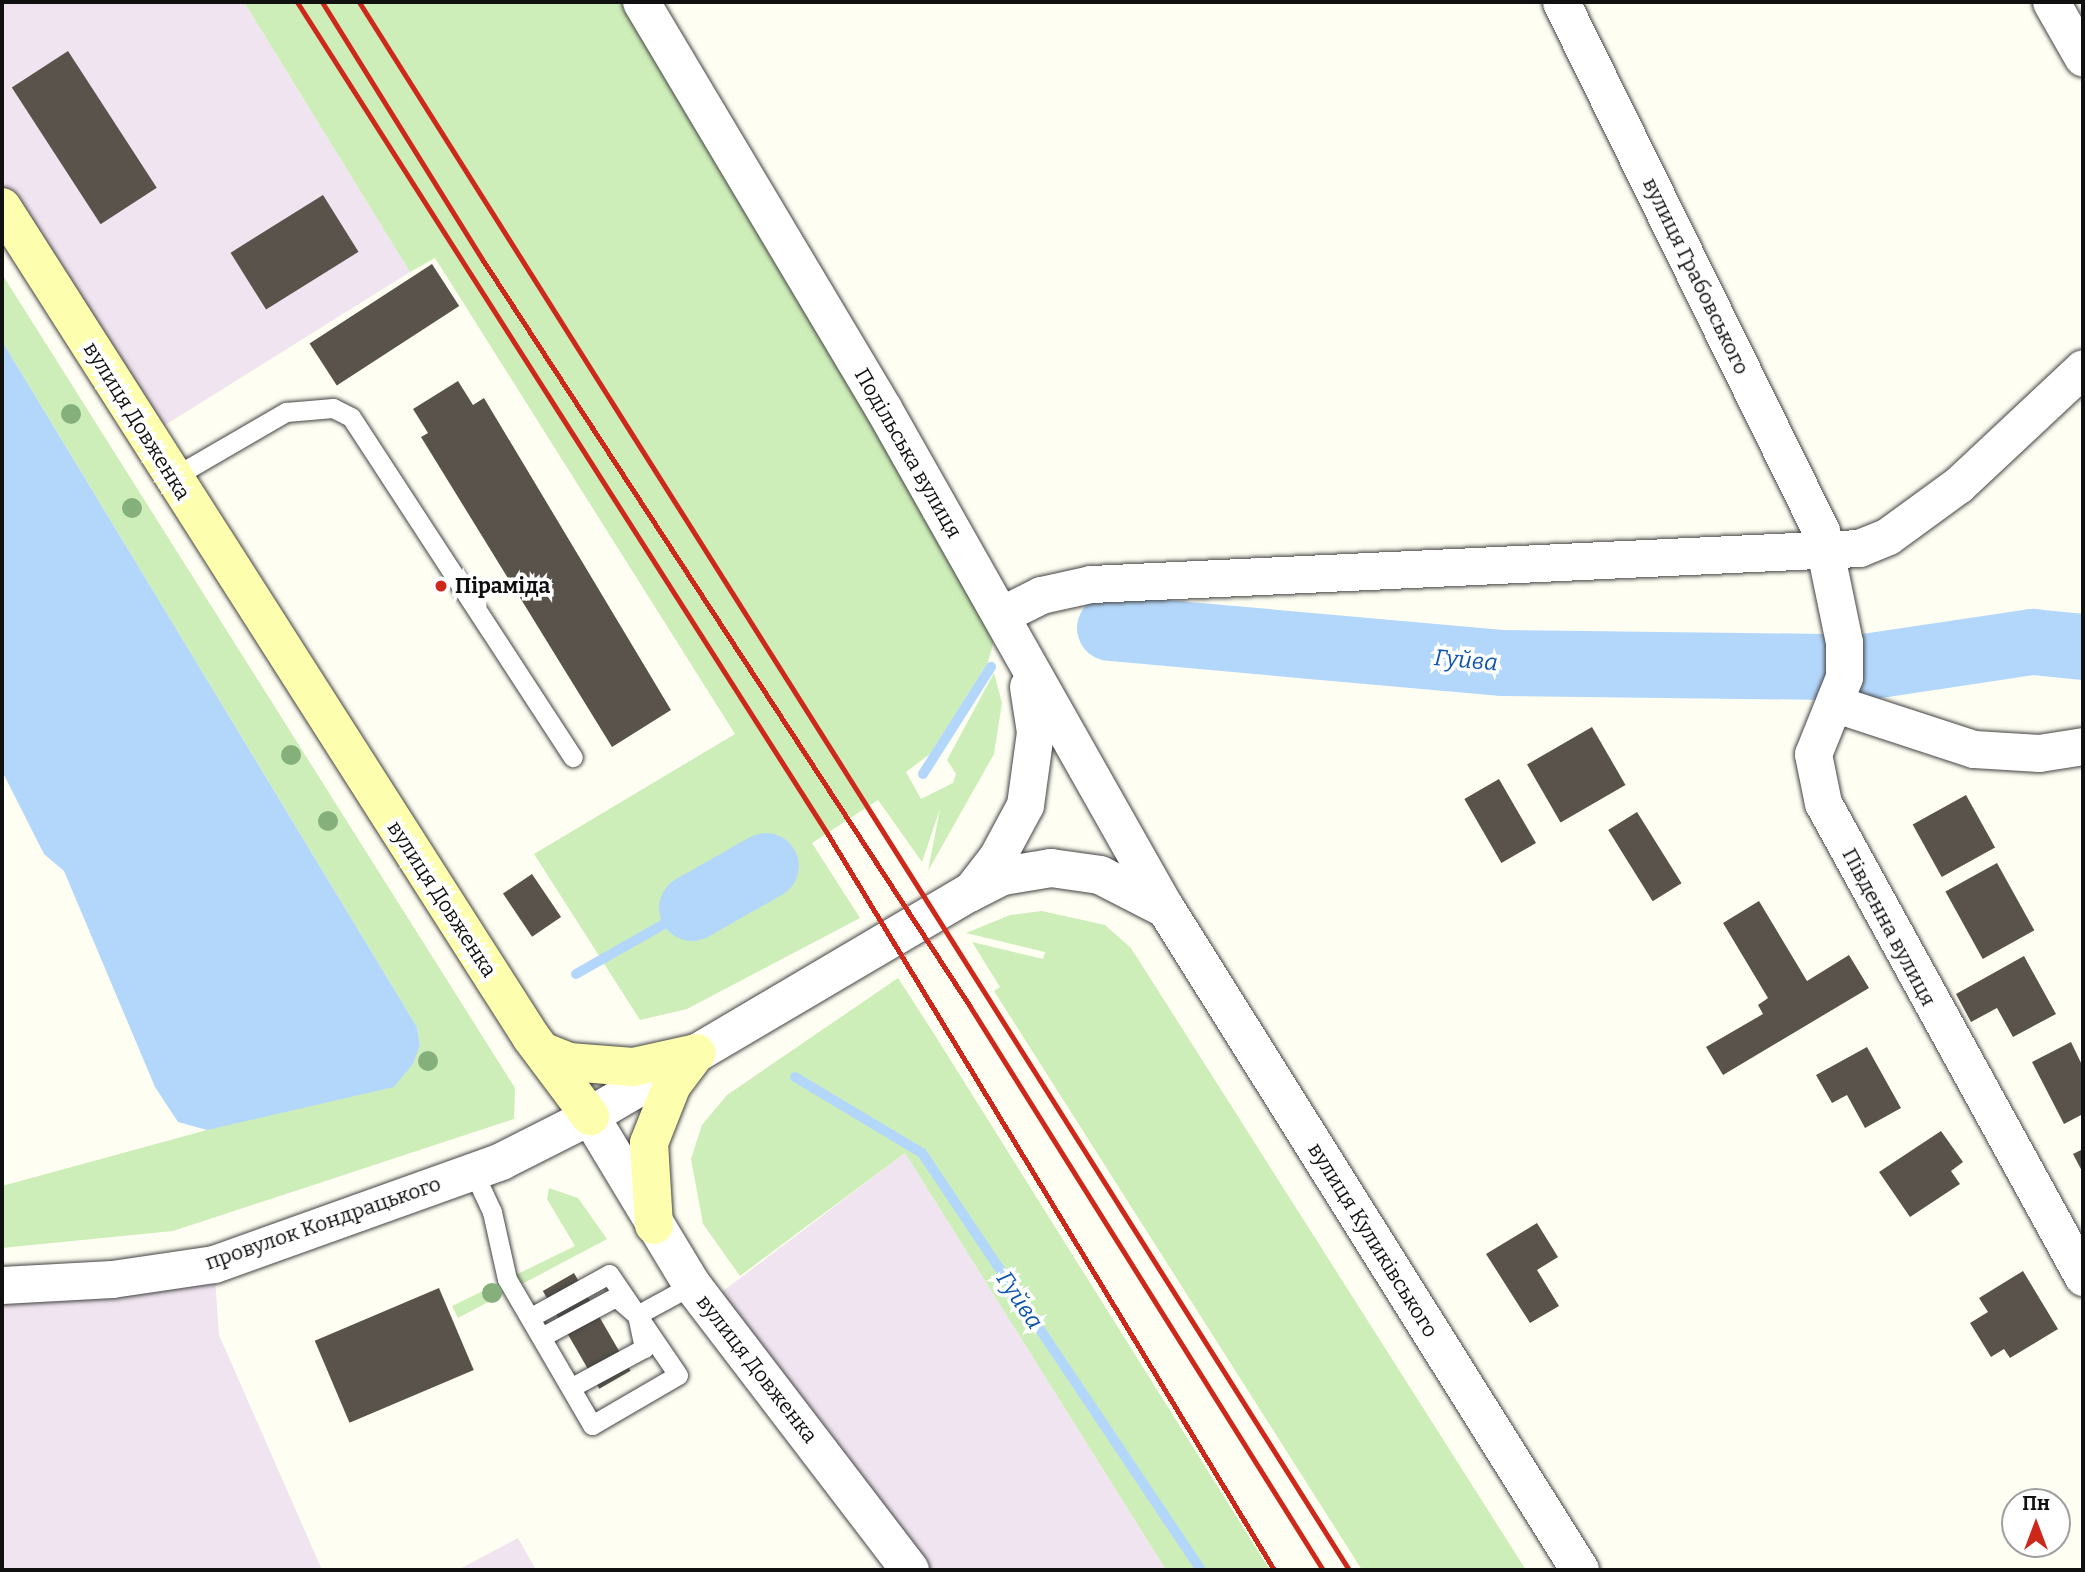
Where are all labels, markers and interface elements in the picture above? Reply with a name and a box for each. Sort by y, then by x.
street label: вулиця Грабовського [1637,174,1755,378]
street label: вулиця Довженка [78,337,196,505]
street label: Подільська вулиця [849,364,967,542]
place label: Піраміда [455,573,550,599]
marker: Піраміда [433,578,449,594]
water label: Гуйва [1433,643,1499,677]
street label: вулиця Довженка [382,816,502,982]
street label: Південна вулиця [1837,844,1941,1010]
street label: вулиця Куликівського [1303,1138,1443,1342]
street label: провулок Кондрацького [202,1171,444,1275]
water label: Гуйва [991,1266,1049,1334]
street label: вулиця Довженка [691,1290,823,1448]
north arrow [2001,1488,2071,1558]
text: Пн [2022,1492,2050,1515]

